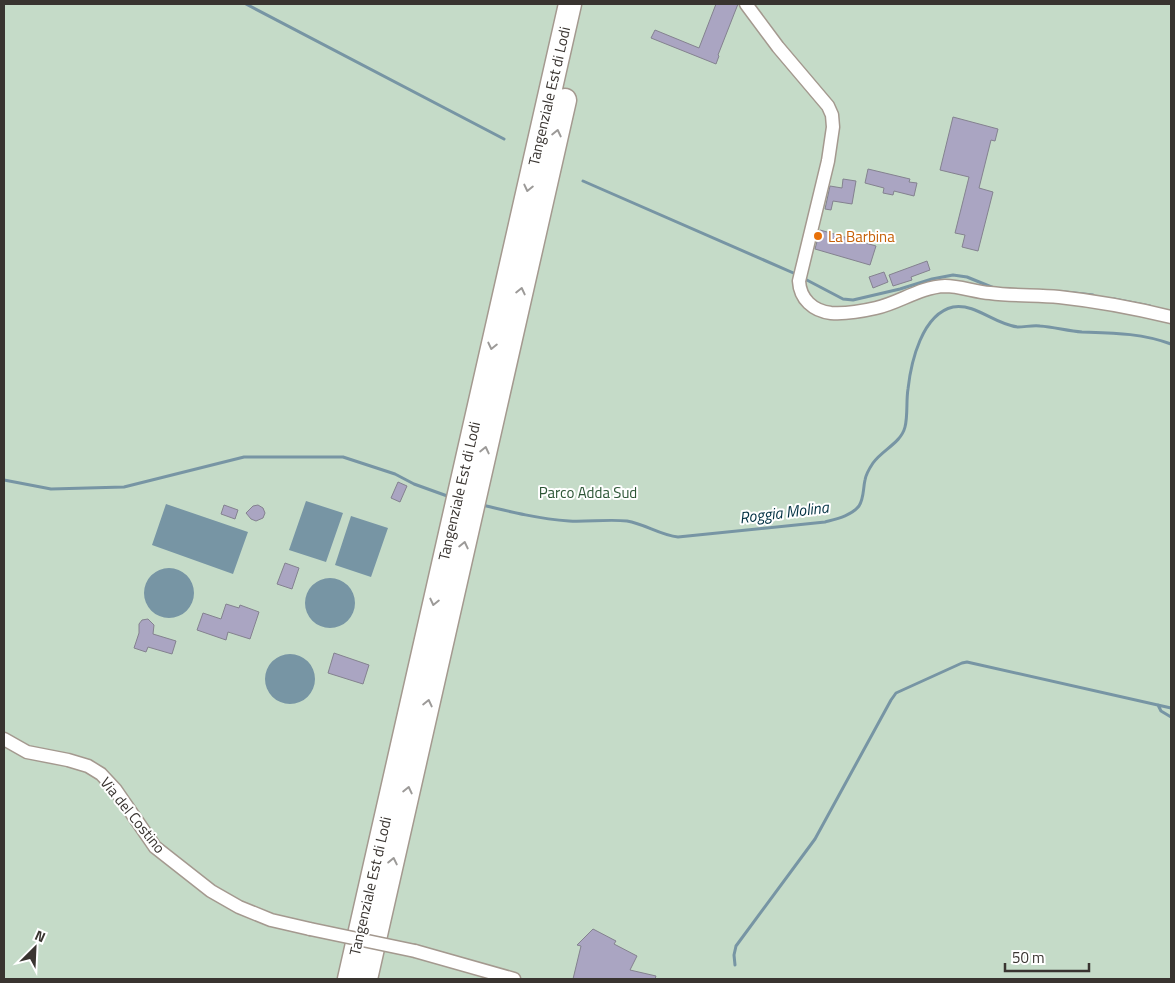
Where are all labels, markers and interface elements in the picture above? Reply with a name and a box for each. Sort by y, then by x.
street label: Tangenziale Est di Lodi [522,24,576,168]
one-way arrow [551,129,562,137]
one-way arrow [524,183,534,192]
place label: La Barbina [828,225,895,248]
marker: La Barbina [812,230,824,242]
one-way arrow [515,287,526,296]
one-way arrow [488,342,498,351]
street label: Tangenziale Est di Lodi [432,419,486,563]
one-way arrow [479,446,490,454]
park label: Parco Adda Sud [539,481,637,504]
water label: Roggia Molina [738,495,831,529]
one-way arrow [458,540,469,549]
one-way arrow [429,598,440,606]
one-way arrow [422,699,433,708]
street label: Via del Costino [95,772,171,858]
one-way arrow [402,786,413,795]
street label: Tangenziale Est di Lodi [343,814,397,958]
one-way arrow [387,856,397,865]
north arrow [10,923,60,973]
text: N [32,924,49,947]
scale bar [1005,940,1089,972]
text: 50 m [1012,946,1045,969]

